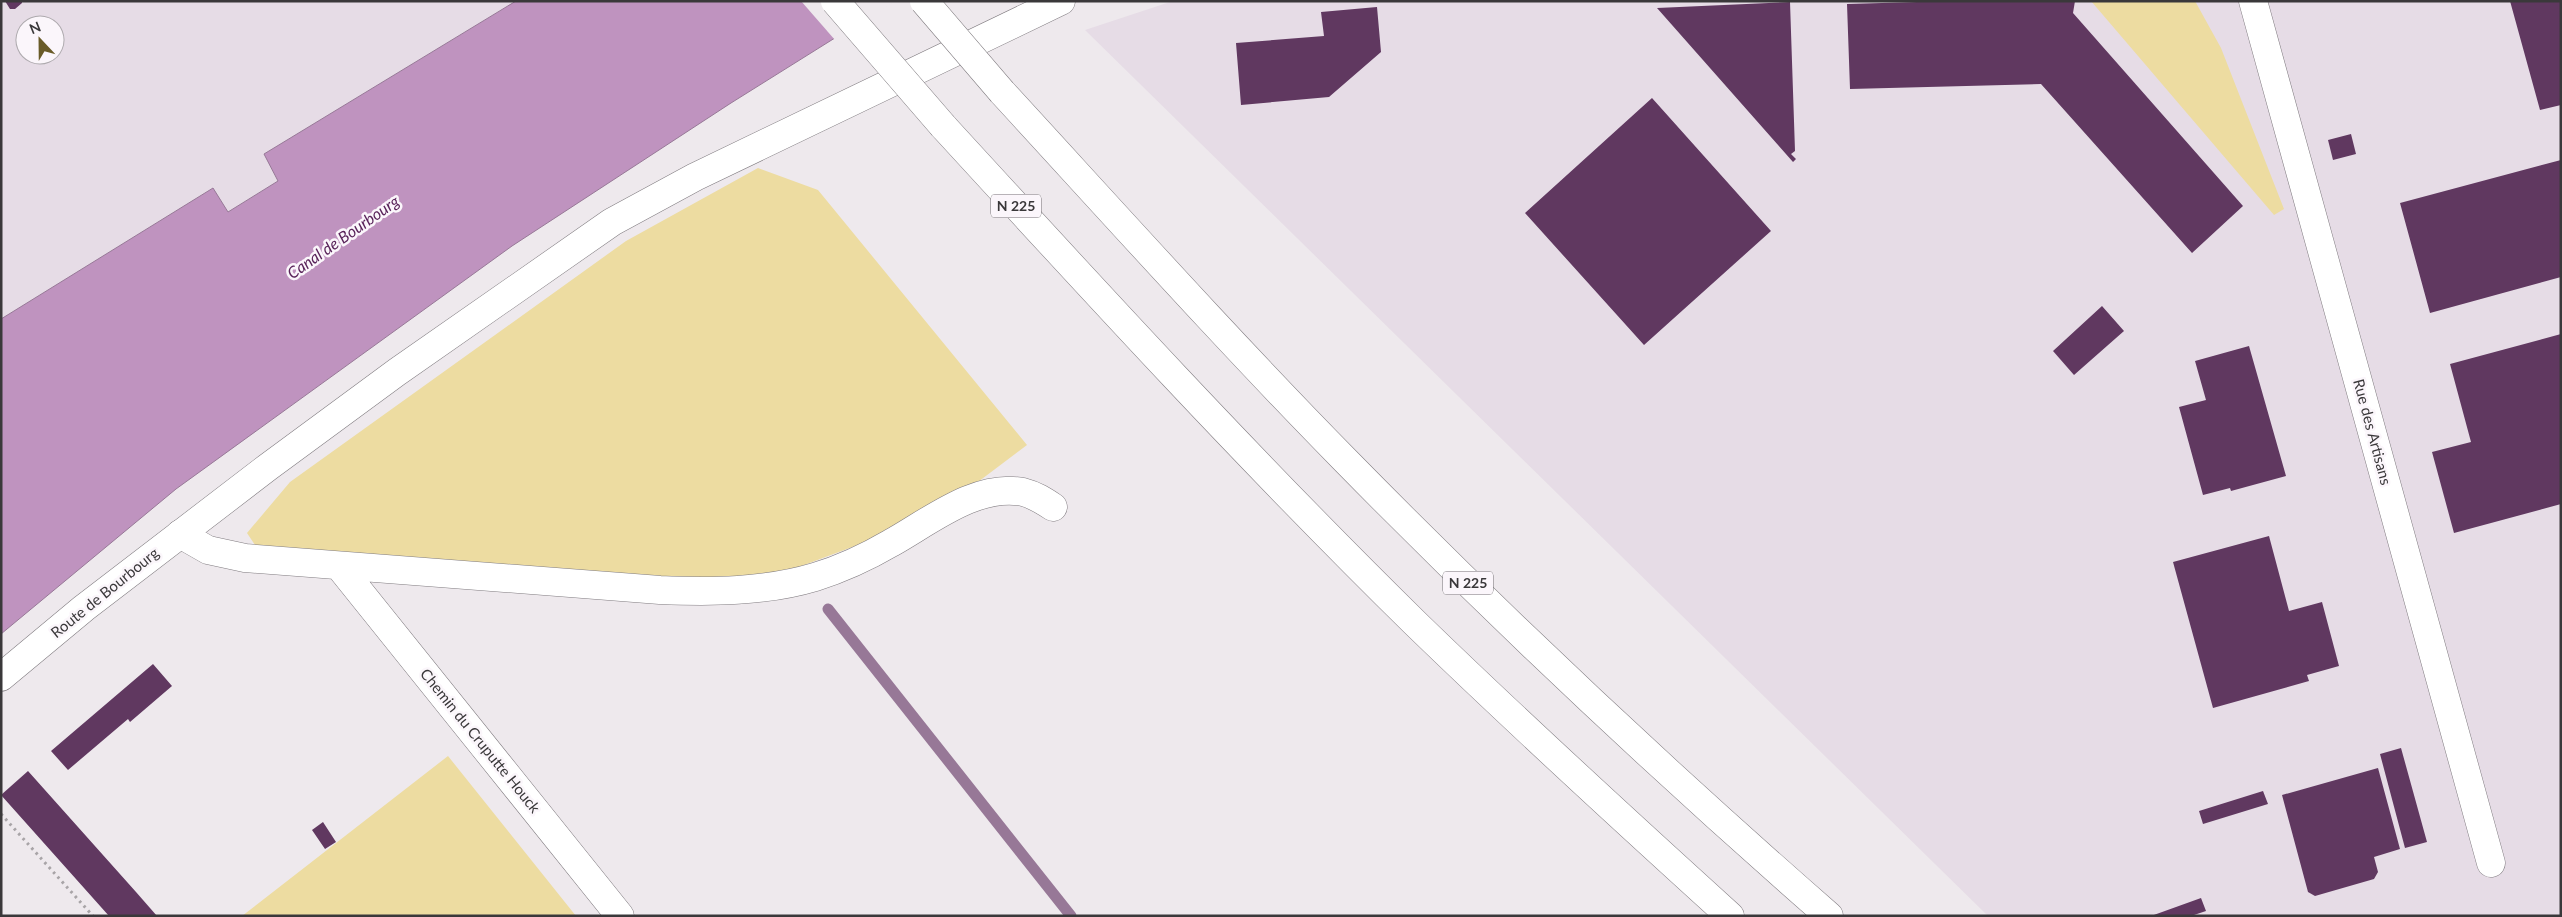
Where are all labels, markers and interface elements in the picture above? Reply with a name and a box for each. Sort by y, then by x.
north arrow [15,15,65,65]
text: N [27,18,43,37]
water label: Canal de Bourbourg [283,191,402,282]
road number: N 225 [991,195,1041,218]
street label: Rue des Artisans [2350,377,2396,487]
street label: Route de Bourbourg [47,543,162,641]
road number: N 225 [1443,572,1493,594]
street label: Chemin du Cruputte Houck [417,665,545,816]

